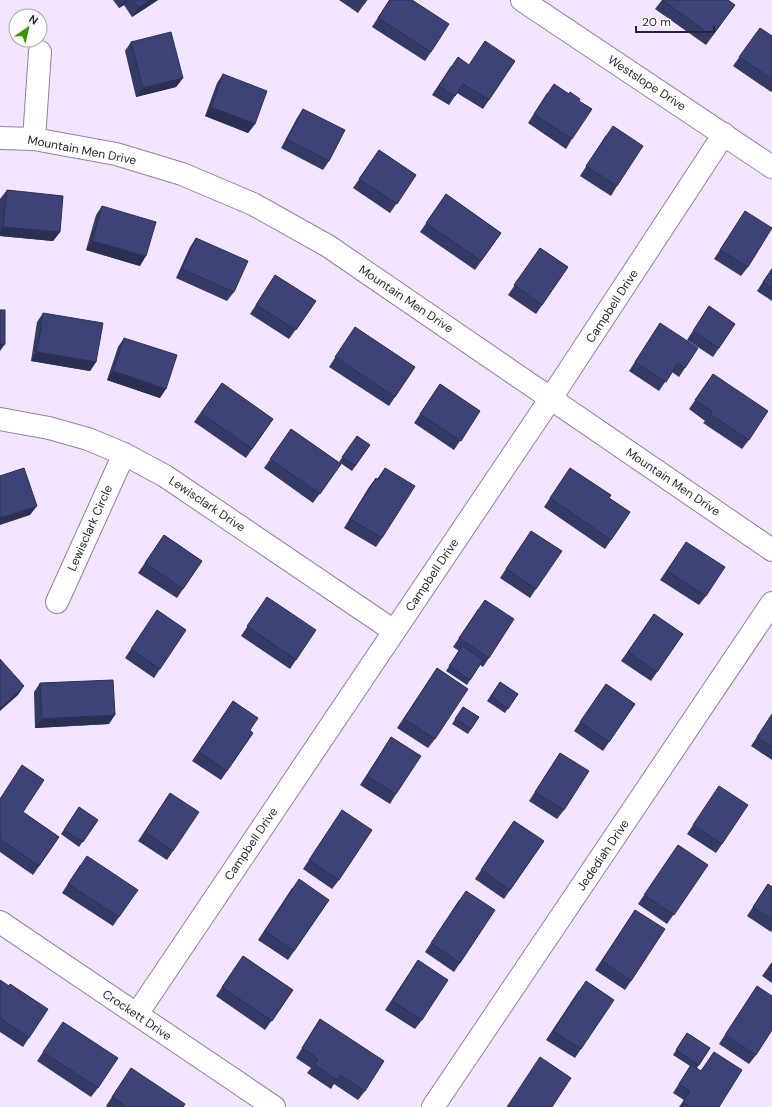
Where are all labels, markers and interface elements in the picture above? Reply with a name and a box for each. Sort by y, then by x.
north arrow [8,8,48,48]
scale bar [636,8,714,34]
text: N [26,12,41,28]
text: 20 m [642,14,671,30]
street label: Westslope Drive [605,52,689,114]
street label: Mountain Men Drive [26,132,138,168]
street label: Mountain Men Drive [356,261,456,337]
street label: Campbell Drive [582,266,642,346]
street label: Mountain Men Drive [623,444,723,520]
street label: Lewisclark Drive [166,473,248,536]
street label: Lewisclark Circle [64,482,116,574]
street label: Campbell Drive [402,535,462,615]
street label: Campbell Drive [221,804,281,884]
street label: Jedediah Drive [573,816,633,894]
street label: Crockett Drive [99,986,175,1044]

